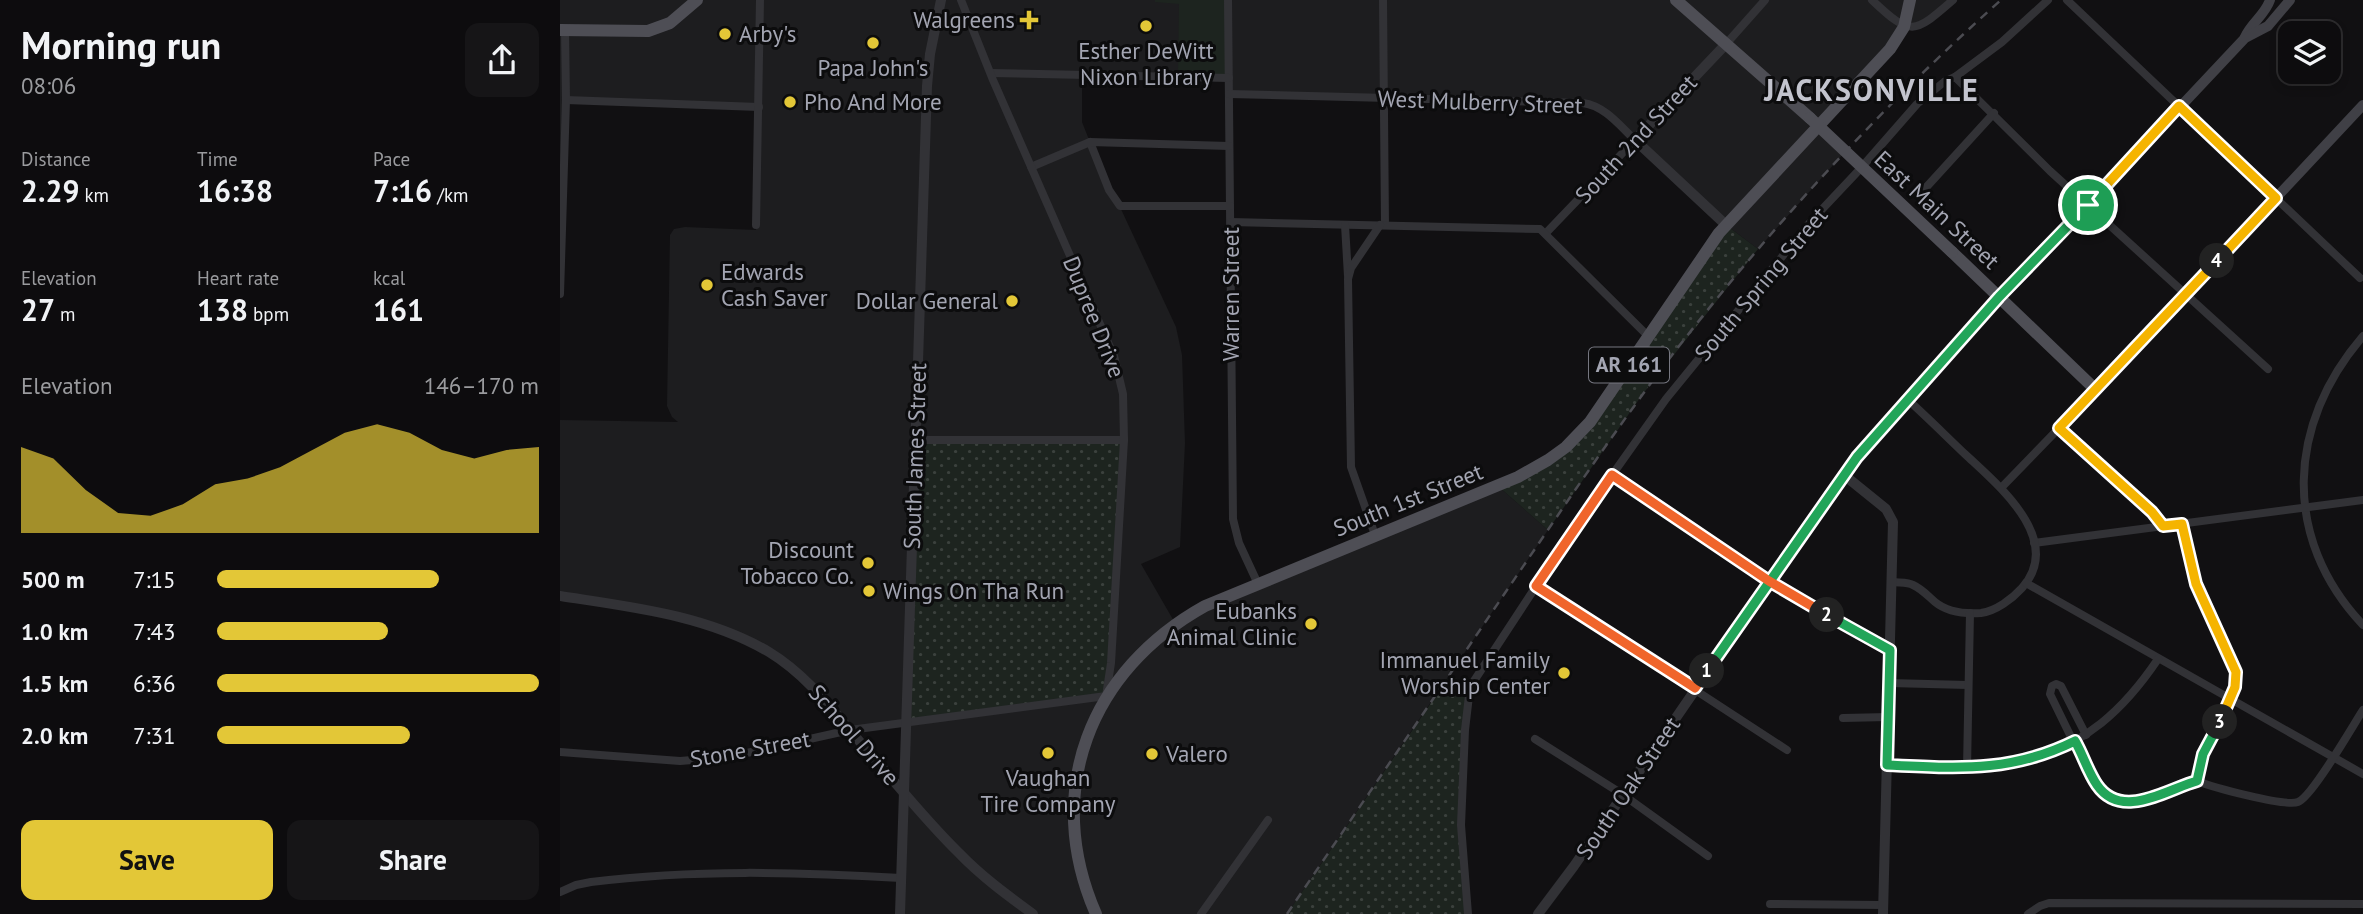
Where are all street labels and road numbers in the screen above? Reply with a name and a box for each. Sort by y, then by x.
street label: South 2nd Street [1568,68,1703,209]
street label: West Mulberry Street [1377,83,1583,120]
street label: East Main Street [1869,144,2006,275]
street label: South Spring Street [1688,201,1834,367]
street label: Warren Street [1216,227,1245,361]
street label: Dupree Drive [1057,252,1132,382]
road number: AR 161 [1589,348,1669,382]
street label: South James Street [897,362,932,550]
street label: South 1st Street [1329,456,1487,543]
street label: School Drive [803,678,906,791]
street label: South Oak Street [1569,711,1686,865]
street label: Stone Street [688,724,812,773]

